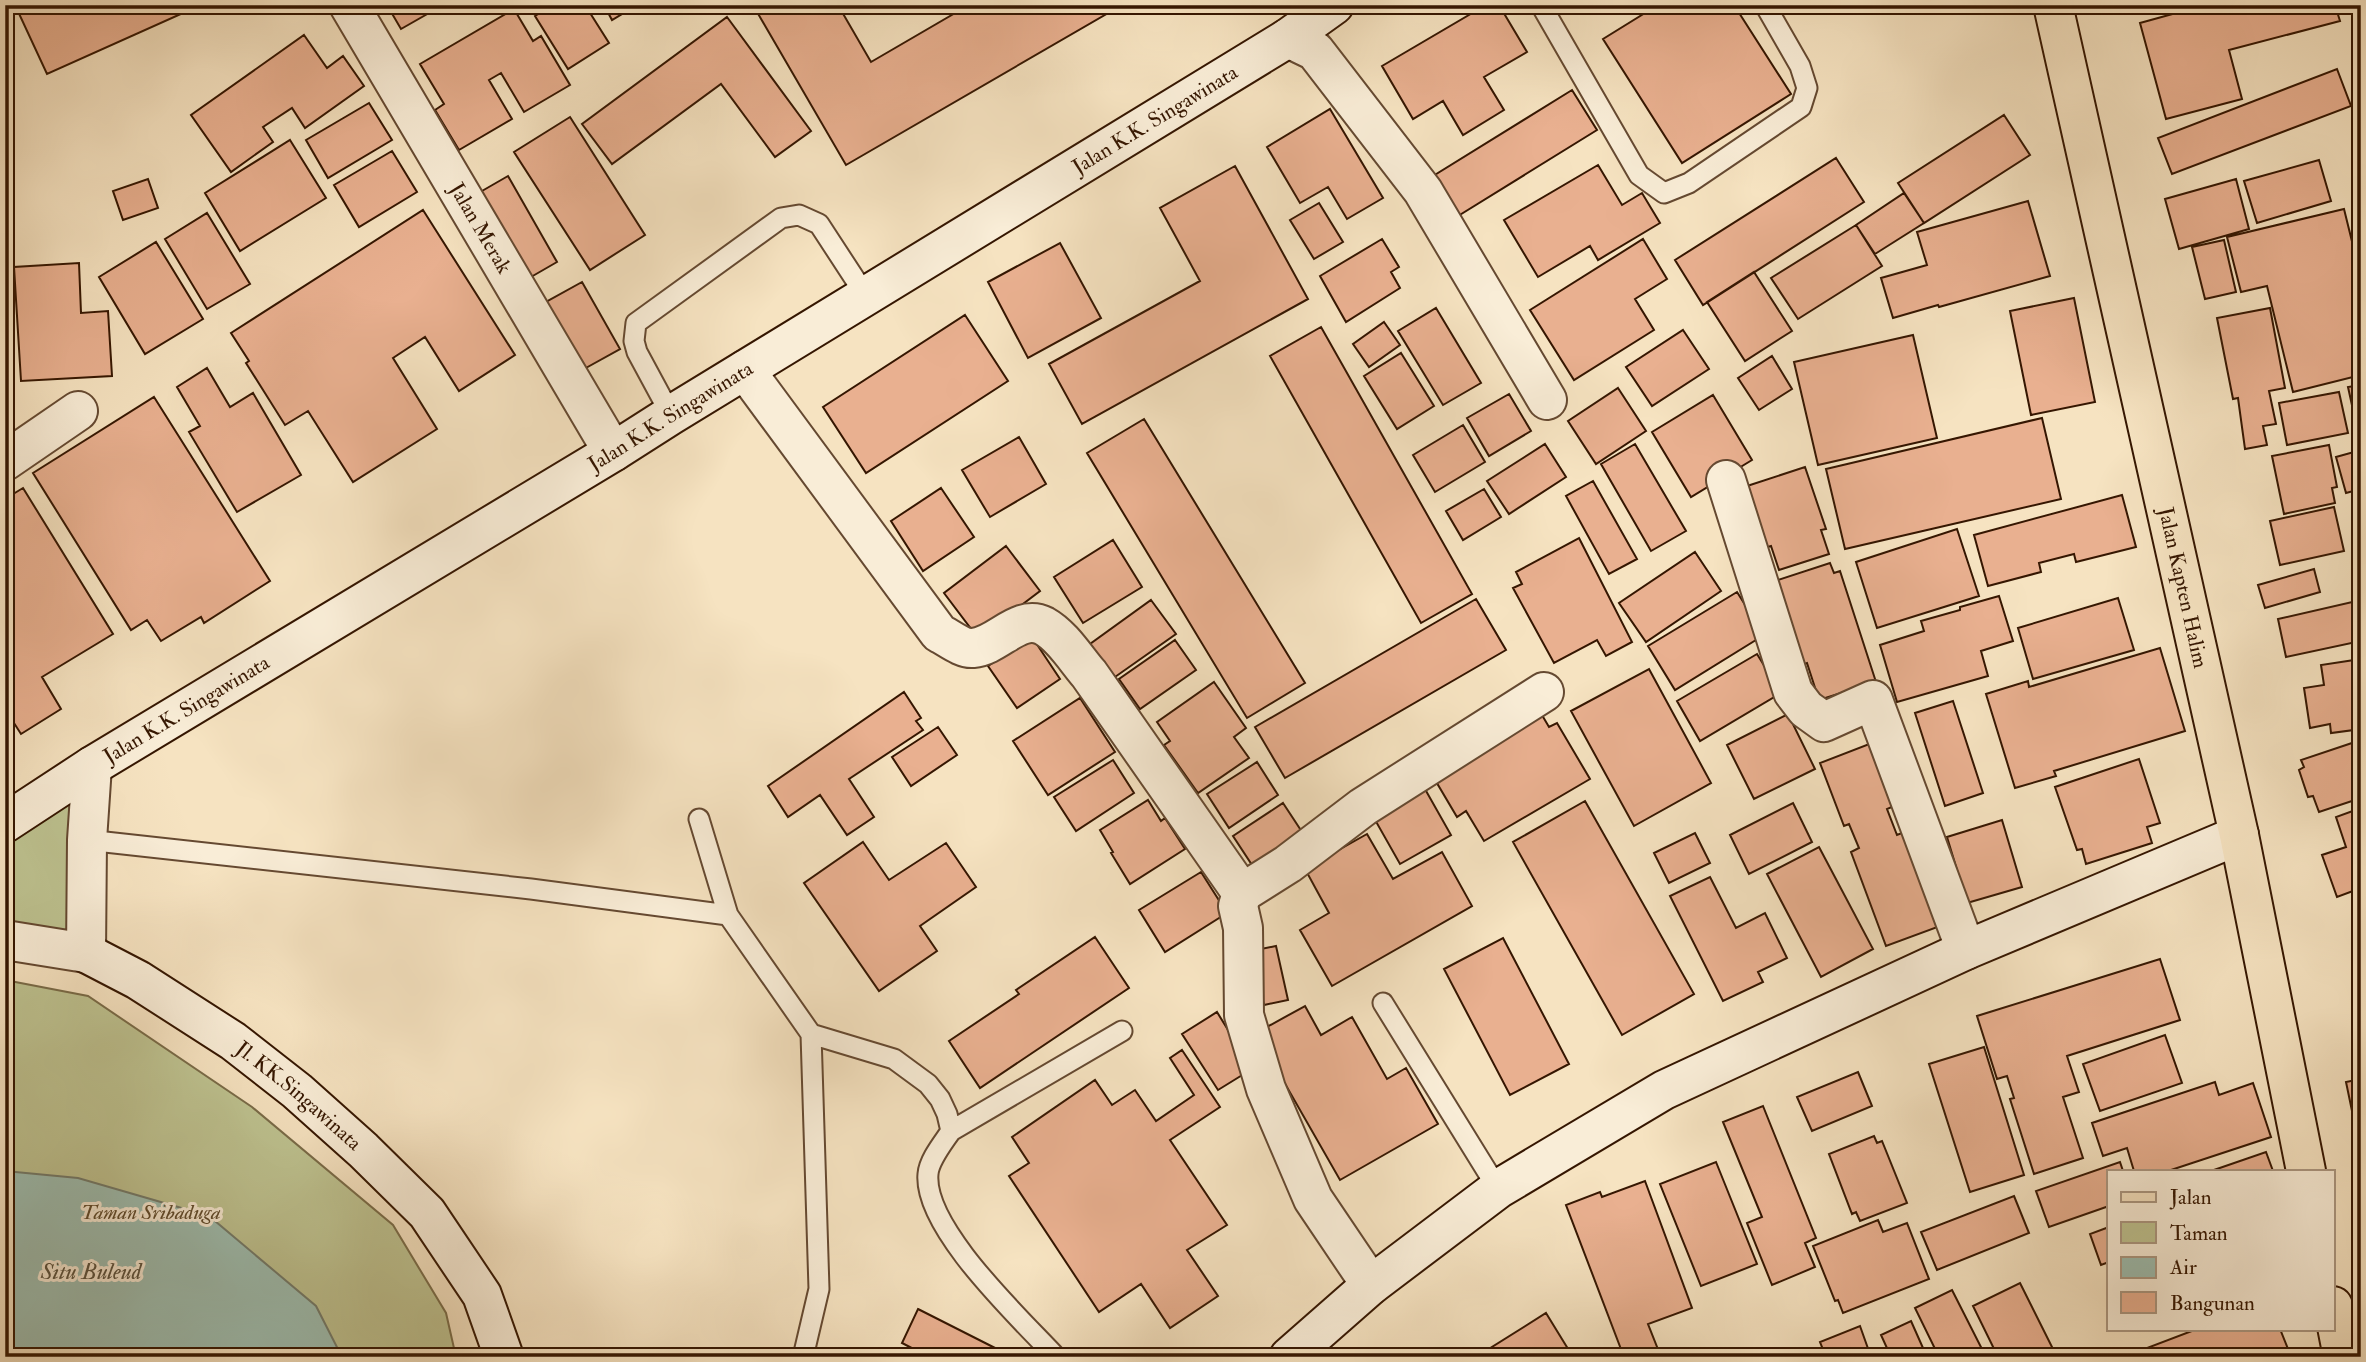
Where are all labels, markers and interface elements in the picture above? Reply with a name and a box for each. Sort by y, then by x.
street label: Jalan K.K. Singawinata [1066,59,1243,181]
street label: Jalan Merak [442,177,518,279]
street label: Jalan K.K. Singawinata [582,355,758,478]
street label: Jalan Kapten Halim [2152,504,2214,671]
street label: Jalan K.K. Singawinata [98,649,275,771]
street label: Jl. KK.Singawinata [229,1035,368,1157]
legend [2107,1170,2334,1330]
text: Jalan [2169,1184,2212,1211]
park label: Taman Sribaduga [81,1199,221,1226]
text: Taman [2170,1220,2228,1247]
text: Air [2169,1254,2197,1281]
water label: Situ Buleud [40,1257,143,1286]
text: Bangunan [2170,1290,2255,1317]

